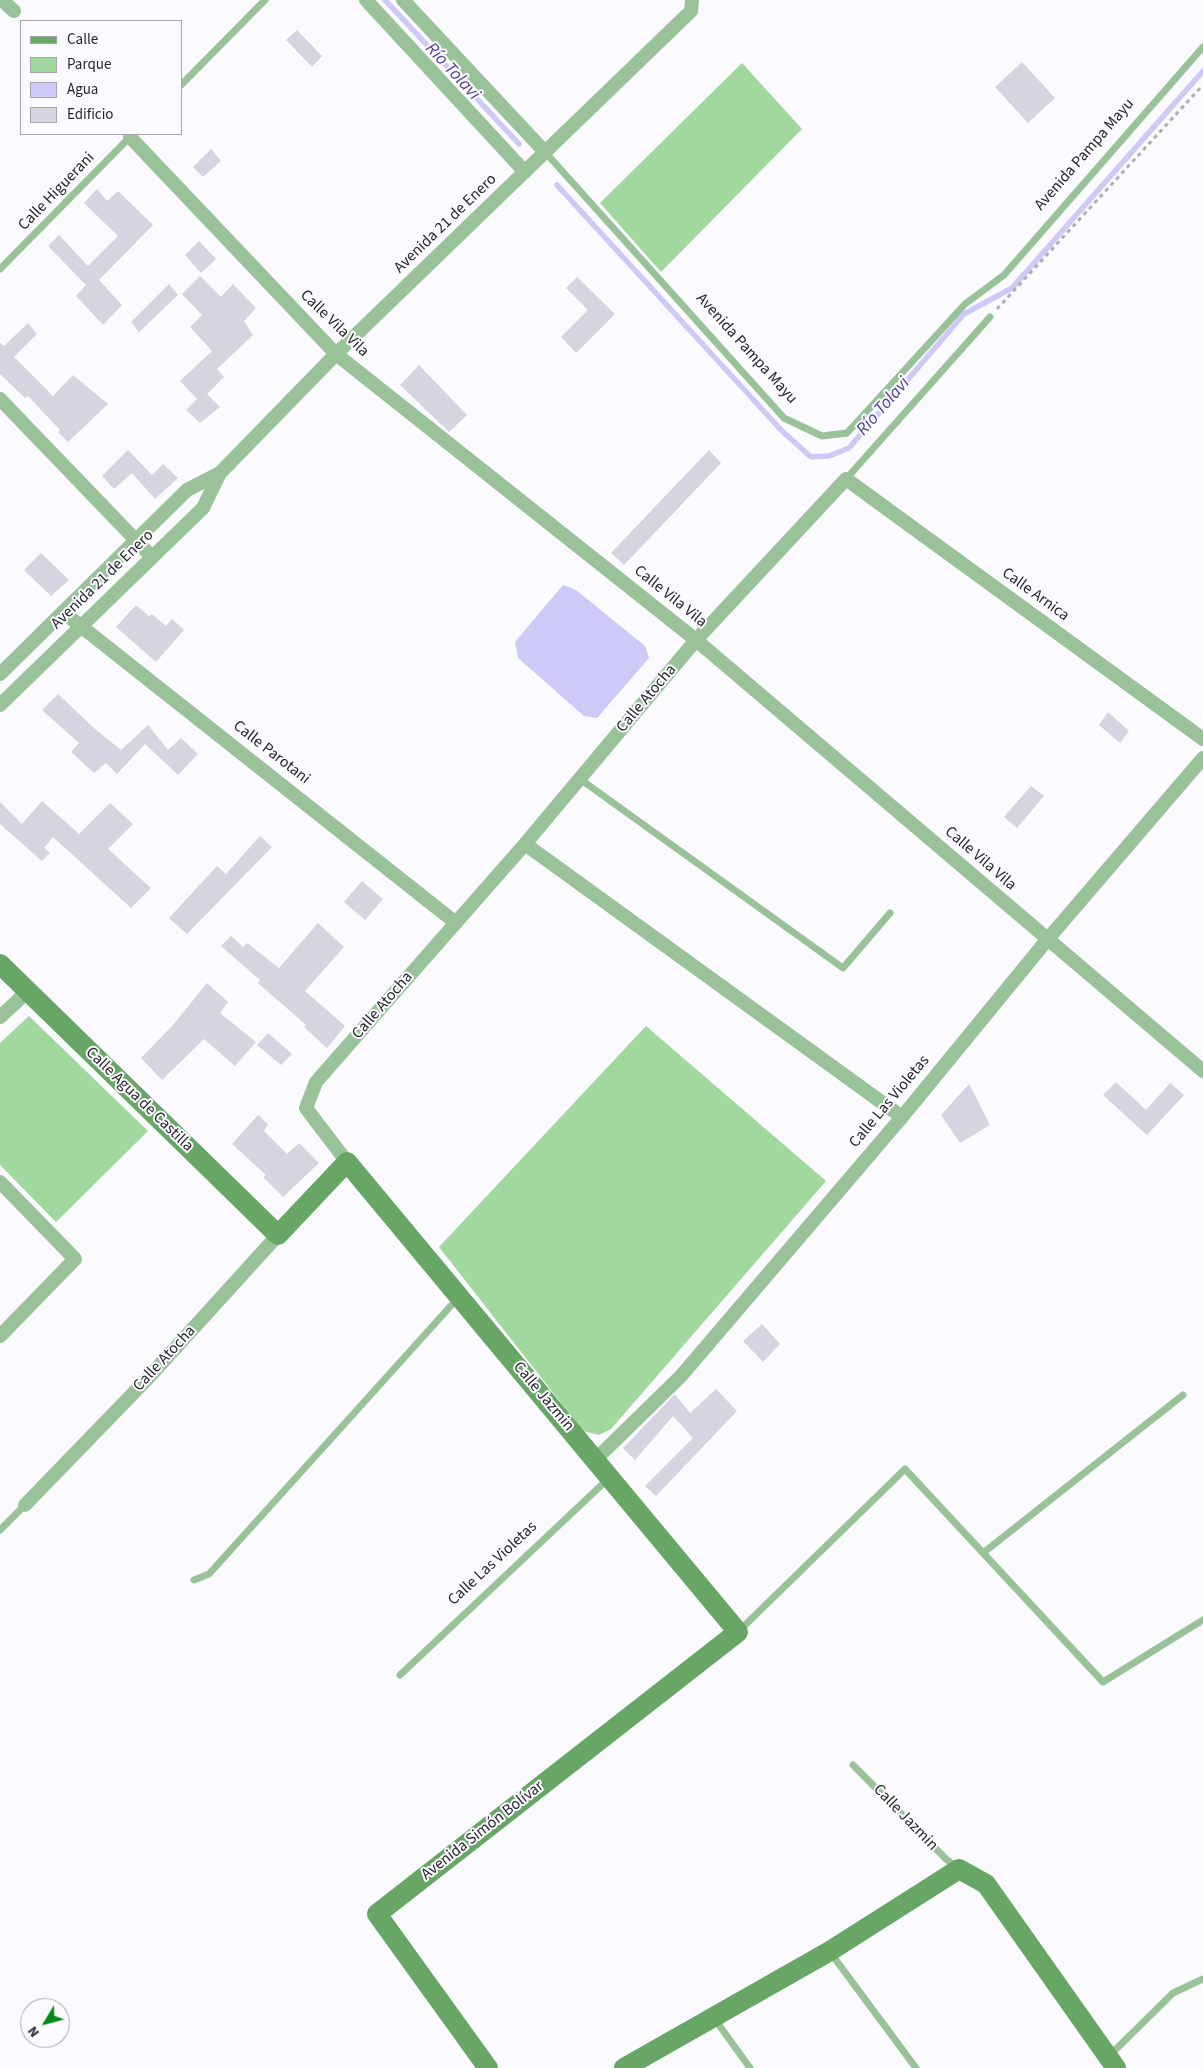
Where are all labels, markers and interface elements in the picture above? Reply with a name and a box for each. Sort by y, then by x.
legend [20,20,182,135]
text: Calle [67,29,98,50]
water label: Río Tolavi [420,39,484,105]
text: Parque [67,54,111,75]
text: Agua [67,79,98,100]
street label: Avenida Pampa Mayu [1031,95,1139,215]
text: Edificio [67,104,114,125]
street label: Calle Higuerani [15,149,99,235]
street label: Avenida 21 de Enero [391,170,501,278]
street label: Calle Vila Vila [296,286,372,362]
street label: Avenida Pampa Mayu [691,290,801,408]
water label: Río Tolavi [853,373,915,441]
street label: Avenida 21 de Enero [48,526,158,634]
street label: Calle Vila Vila [630,562,710,632]
street label: Calle Arnica [998,564,1072,626]
street label: Calle Atocha [613,661,681,737]
street label: Calle Parotani [229,717,313,789]
street label: Calle Vila Vila [940,823,1020,895]
street label: Calle Atocha [349,968,417,1044]
street label: Calle Agua de Castilla [81,1044,197,1156]
street label: Calle Las Violetas [846,1052,934,1152]
street label: Calle Atocha [130,1322,200,1396]
street label: Calle Jazmin [508,1358,578,1436]
street label: Calle Las Violetas [444,1518,542,1610]
street label: Avenida Simón Bolívar [418,1777,548,1885]
street label: Calle Jazmin [869,1781,941,1855]
north arrow [20,1998,70,2048]
text: N [23,2022,45,2041]

